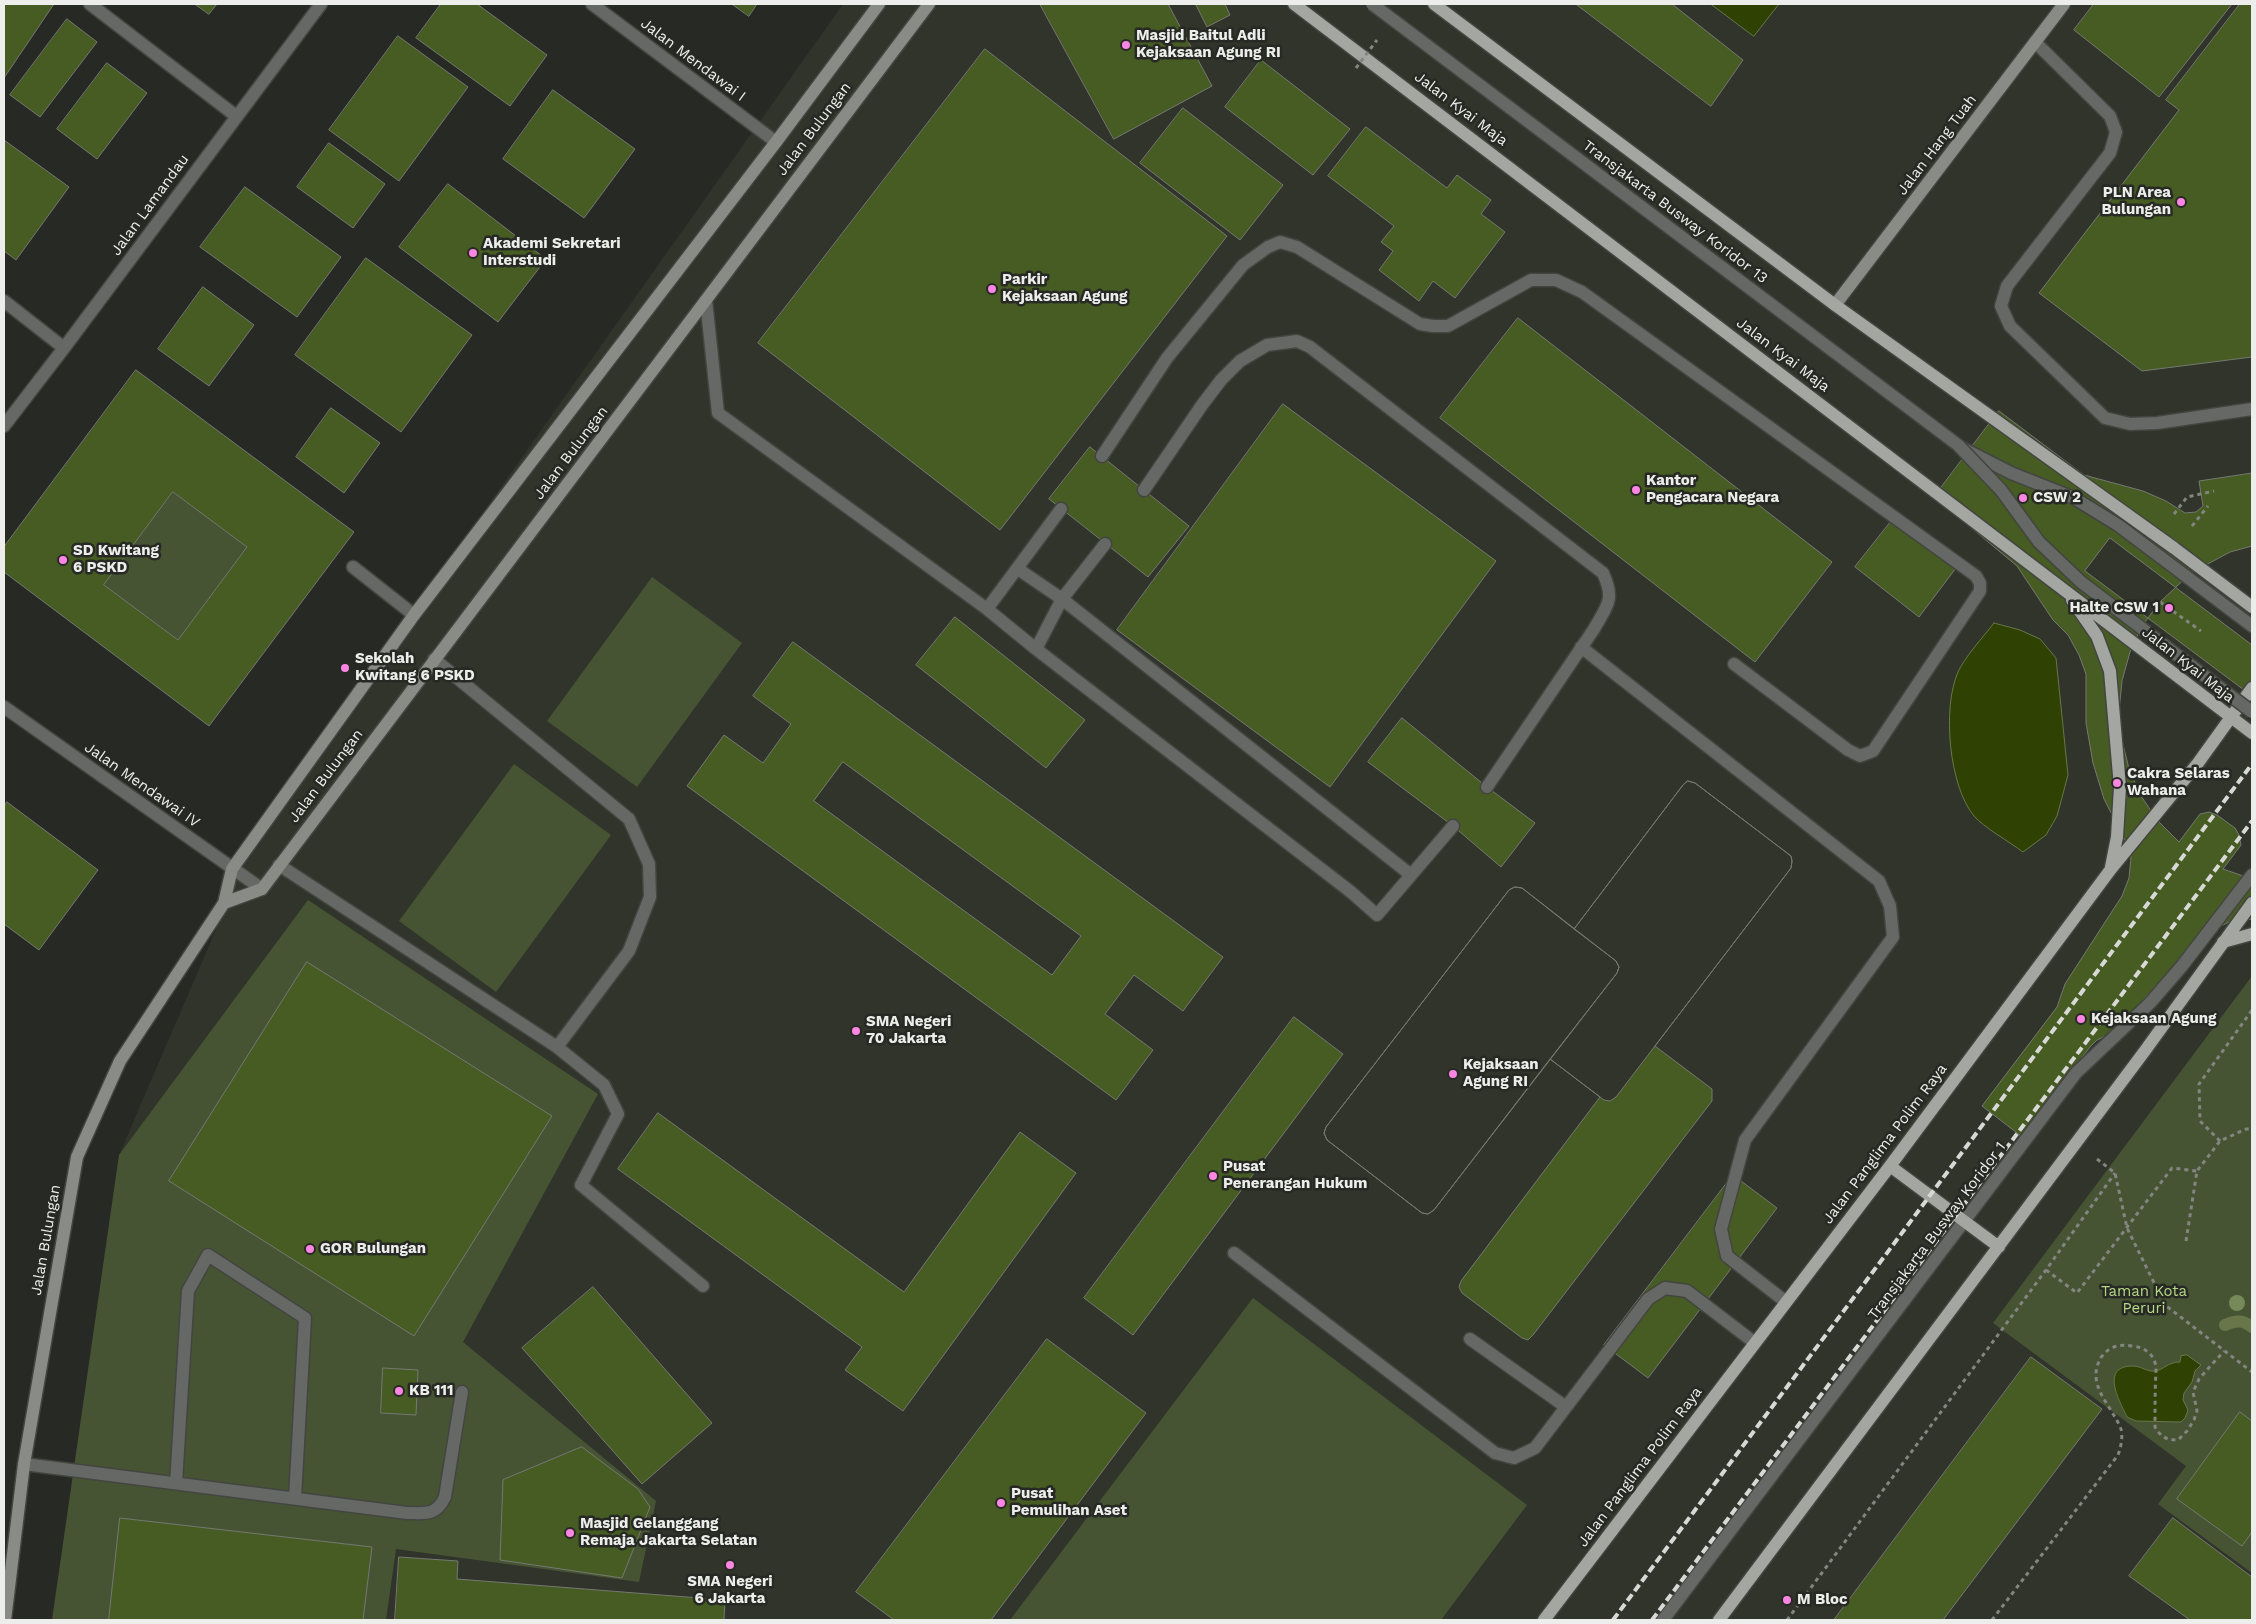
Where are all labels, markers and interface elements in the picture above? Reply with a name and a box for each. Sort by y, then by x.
street label: Jalan Mendawai I [637,15,749,105]
place label: Masjid Baitul Adli Kejaksaan Agung RI [1136,27,1281,62]
marker: Masjid Baitul Adli Kejaksaan Agung RI [1120,39,1132,51]
street label: Jalan Kyai Maja [1411,68,1511,150]
street label: Jalan Bulungan [773,79,855,179]
street label: Jalan Hang Tuah [1893,91,1981,199]
street label: Transjakarta Busway Koridor 13 [1579,137,1771,287]
street label: Jalan Lamandau [107,151,193,259]
place label: PLN Area Bulungan [2102,184,2171,219]
marker: PLN Area Bulungan [2175,196,2187,208]
place label: Akademi Sekretari Interstudi [483,235,621,270]
marker: Akademi Sekretari Interstudi [467,247,479,259]
place label: Parkir Kejaksaan Agung [1002,271,1127,306]
marker: Parkir Kejaksaan Agung [986,283,998,295]
street label: Jalan Kyai Maja [1733,314,1833,396]
street label: Jalan Bulungan [530,403,612,503]
place label: Kantor Pengacara Negara [1646,472,1779,507]
marker: Kantor Pengacara Negara [1630,484,1642,496]
place label: CSW 2 [2033,489,2081,507]
marker: CSW 2 [2017,492,2029,504]
place label: SD Kwitang 6 PSKD [73,542,159,577]
marker: SD Kwitang 6 PSKD [57,554,69,566]
place label: Halte CSW 1 [2069,599,2159,617]
marker: Halte CSW 1 [2163,602,2175,614]
street label: Jalan Kyai Maja [2138,623,2238,707]
place label: Sekolah Kwitang 6 PSKD [355,650,475,685]
marker: Sekolah Kwitang 6 PSKD [339,662,351,674]
street label: Jalan Bulungan [285,726,367,826]
street label: Jalan Mendawai IV [81,738,203,832]
place label: Cakra Selaras Wahana [2127,765,2230,800]
marker: Cakra Selaras Wahana [2111,777,2123,789]
place label: Kejaksaan Agung [2091,1010,2216,1028]
place label: SMA Negeri 70 Jakarta [866,1013,951,1048]
marker: Kejaksaan Agung [2075,1013,2087,1025]
marker: SMA Negeri 70 Jakarta [850,1025,862,1037]
place label: Kejaksaan Agung RI [1463,1056,1539,1091]
street label: Jalan Panglima Polim Raya [1819,1060,1951,1228]
marker: Kejaksaan Agung RI [1447,1068,1459,1080]
street label: Transjakarta Busway Koridor 1 [1864,1138,2010,1324]
place label: Pusat Penerangan Hukum [1223,1158,1367,1193]
marker: Pusat Penerangan Hukum [1207,1170,1219,1182]
street label: Jalan Bulungan [27,1183,65,1297]
place label: GOR Bulungan [320,1240,426,1258]
marker: GOR Bulungan [304,1243,316,1255]
park label: Taman Kota Peruri [2101,1283,2187,1318]
place label: KB 111 [409,1382,453,1400]
street label: Jalan Panglima Polim Raya [1574,1383,1706,1551]
marker: KB 111 [393,1385,405,1397]
place label: Pusat Pemulihan Aset [1011,1485,1127,1520]
marker: Pusat Pemulihan Aset [995,1497,1007,1509]
place label: Masjid Gelanggang Remaja Jakarta Selatan [580,1515,757,1550]
marker: Masjid Gelanggang Remaja Jakarta Selatan [564,1527,576,1539]
marker: SMA Negeri 6 Jakarta [724,1559,736,1571]
place label: SMA Negeri 6 Jakarta [687,1573,773,1608]
place label: M Bloc [1797,1591,1848,1609]
marker: M Bloc [1781,1594,1793,1606]

